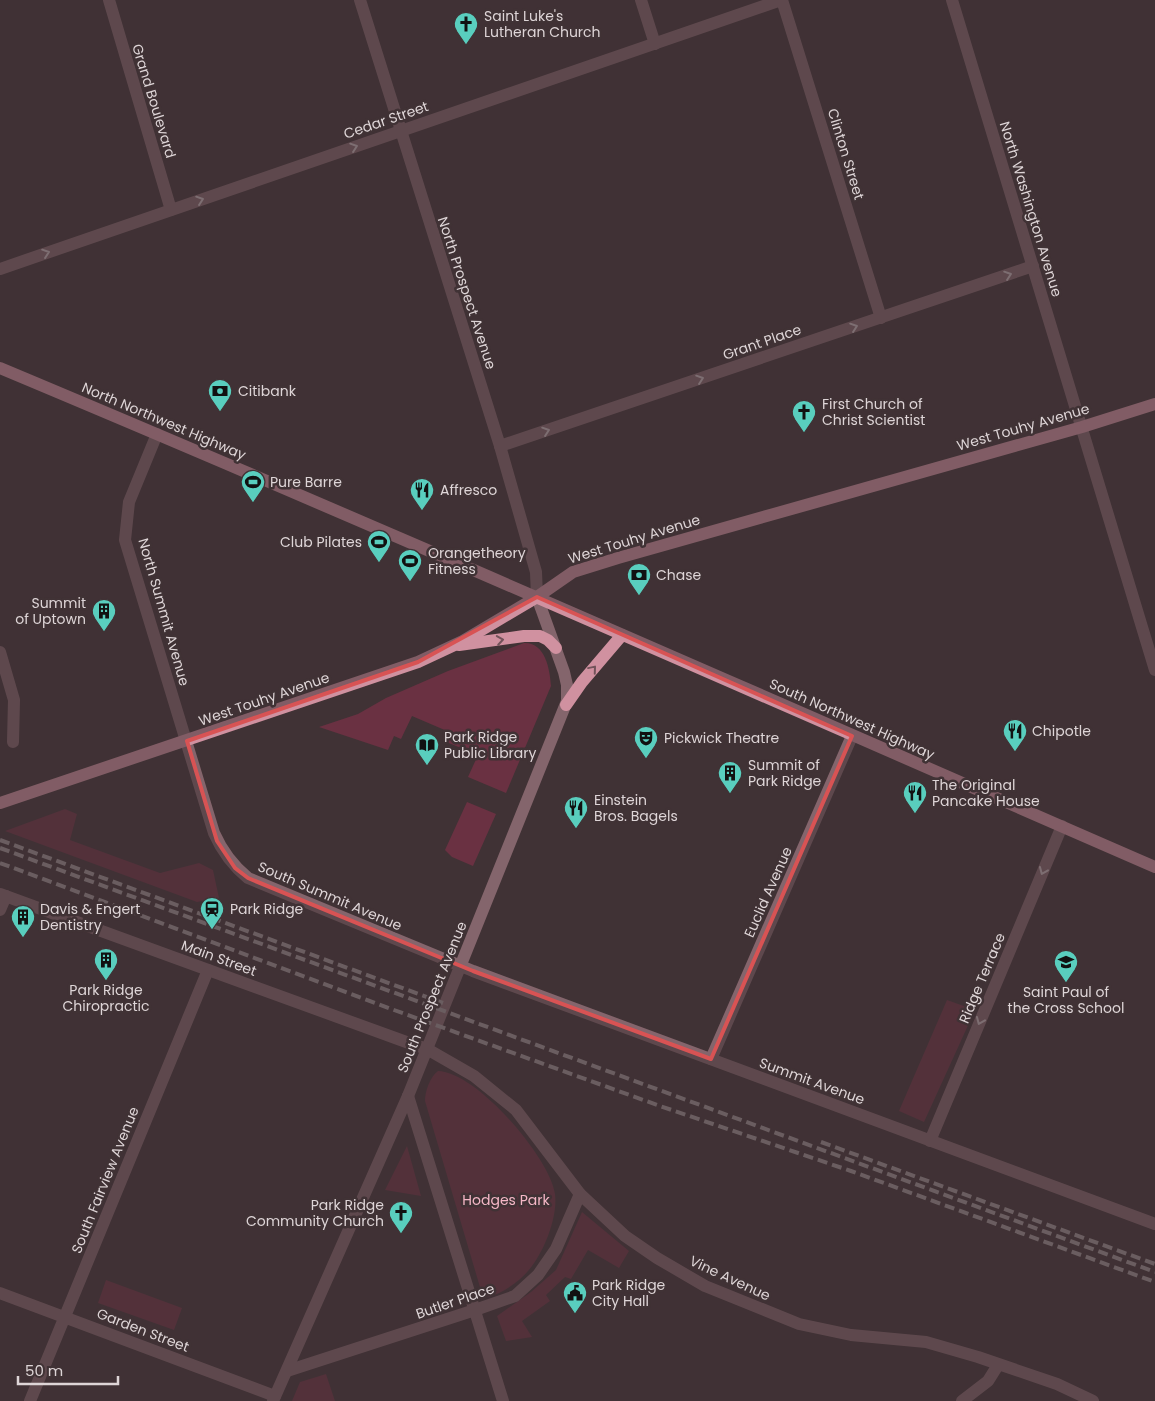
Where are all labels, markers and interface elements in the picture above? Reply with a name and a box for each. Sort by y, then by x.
place label: Saint Luke's Lutheran Church [484,6,601,42]
church icon: Saint Luke's Lutheran Church [453,11,479,45]
street label: Grand Boulevard [127,41,181,161]
street label: Cedar Street [341,96,431,144]
street label: Clinton Street [823,106,869,202]
street label: North Washington Avenue [995,119,1067,299]
one-way arrow [349,143,357,153]
one-way arrow [195,196,204,206]
street label: North Prospect Avenue [433,214,501,372]
one-way arrow [41,249,50,259]
one-way arrow [1003,270,1012,280]
street label: Grant Place [720,319,804,365]
one-way arrow [849,323,858,333]
one-way arrow [695,375,704,385]
street label: North Northwest Highway [79,377,249,465]
bank icon: Citibank [207,378,233,412]
place label: Citibank [238,381,297,401]
place label: First Church of Christ Scientist [822,394,925,430]
street label: West Touhy Avenue [954,398,1092,456]
church icon: First Church of Christ Scientist [791,399,817,433]
one-way arrow [541,427,550,437]
sports icon: Pure Barre [240,469,266,503]
place label: Pure Barre [270,472,342,492]
restaurant icon: Affresco [409,477,435,511]
place label: Affresco [440,480,497,500]
street label: West Touhy Avenue [566,509,703,569]
sports icon: Club Pilates [366,529,392,563]
place label: Club Pilates [280,532,362,552]
street label: North Summit Avenue [133,536,195,688]
place label: Orangetheory Fitness [428,543,526,579]
sports icon: Orangetheory Fitness [397,548,423,582]
bank icon: Chase [626,562,652,596]
place label: Chase [656,565,702,585]
place label: Summit of Uptown [15,593,86,629]
building icon: Summit of Uptown [91,598,117,632]
one-way arrow [496,635,504,646]
one-way arrow [587,665,596,674]
street label: West Touhy Avenue [196,667,332,731]
street label: South Northwest Highway [766,674,938,765]
restaurant icon: Chipotle [1002,718,1028,752]
place label: Chipotle [1032,721,1091,741]
theatre icon: Pickwick Theatre [633,725,659,759]
place label: Park Ridge Public Library [444,727,537,763]
place label: Pickwick Theatre [664,728,780,748]
library icon: Park Ridge Public Library [414,732,440,766]
place label: Summit of Park Ridge [748,755,822,791]
building icon: Summit of Park Ridge [717,760,743,794]
place label: The Original Pancake House [932,775,1040,811]
restaurant icon: The Original Pancake House [902,780,928,814]
place label: Einstein Bros. Bagels [594,790,678,826]
restaurant icon: Einstein Bros. Bagels [563,795,589,829]
street label: Euclid Avenue [739,843,797,941]
street label: South Summit Avenue [255,857,405,936]
one-way arrow [1039,866,1049,875]
station icon: Park Ridge [199,896,225,930]
place label: Davis & Engert Dentistry [40,899,140,935]
place label: Park Ridge [230,899,304,919]
building icon: Davis & Engert Dentistry [10,904,36,938]
street label: South Prospect Avenue [392,918,472,1076]
street label: Ridge Terrace [954,929,1010,1026]
street label: Main Street [179,935,259,981]
building icon: Park Ridge Chiropractic [93,947,119,981]
school or university icon: Saint Paul of the Cross School [1053,949,1079,983]
place label: Park Ridge Chiropractic [62,980,150,1016]
place label: Saint Paul of the Cross School [1008,982,1124,1018]
one-way arrow [976,1016,986,1025]
street label: Summit Avenue [756,1053,868,1109]
street label: South Fairview Avenue [66,1103,144,1256]
park label: Hodges Park [462,1190,550,1210]
place label: Park Ridge Community Church [246,1195,384,1231]
church icon: Park Ridge Community Church [388,1200,414,1234]
street label: Vine Avenue [686,1251,774,1306]
place label: Park Ridge City Hall [592,1275,666,1311]
street label: Butler Place [413,1278,497,1324]
public building icon: Park Ridge City Hall [562,1280,588,1314]
street label: Garden Street [94,1303,192,1357]
scale bar [18,1354,118,1386]
text: 50 m [25,1360,63,1381]

